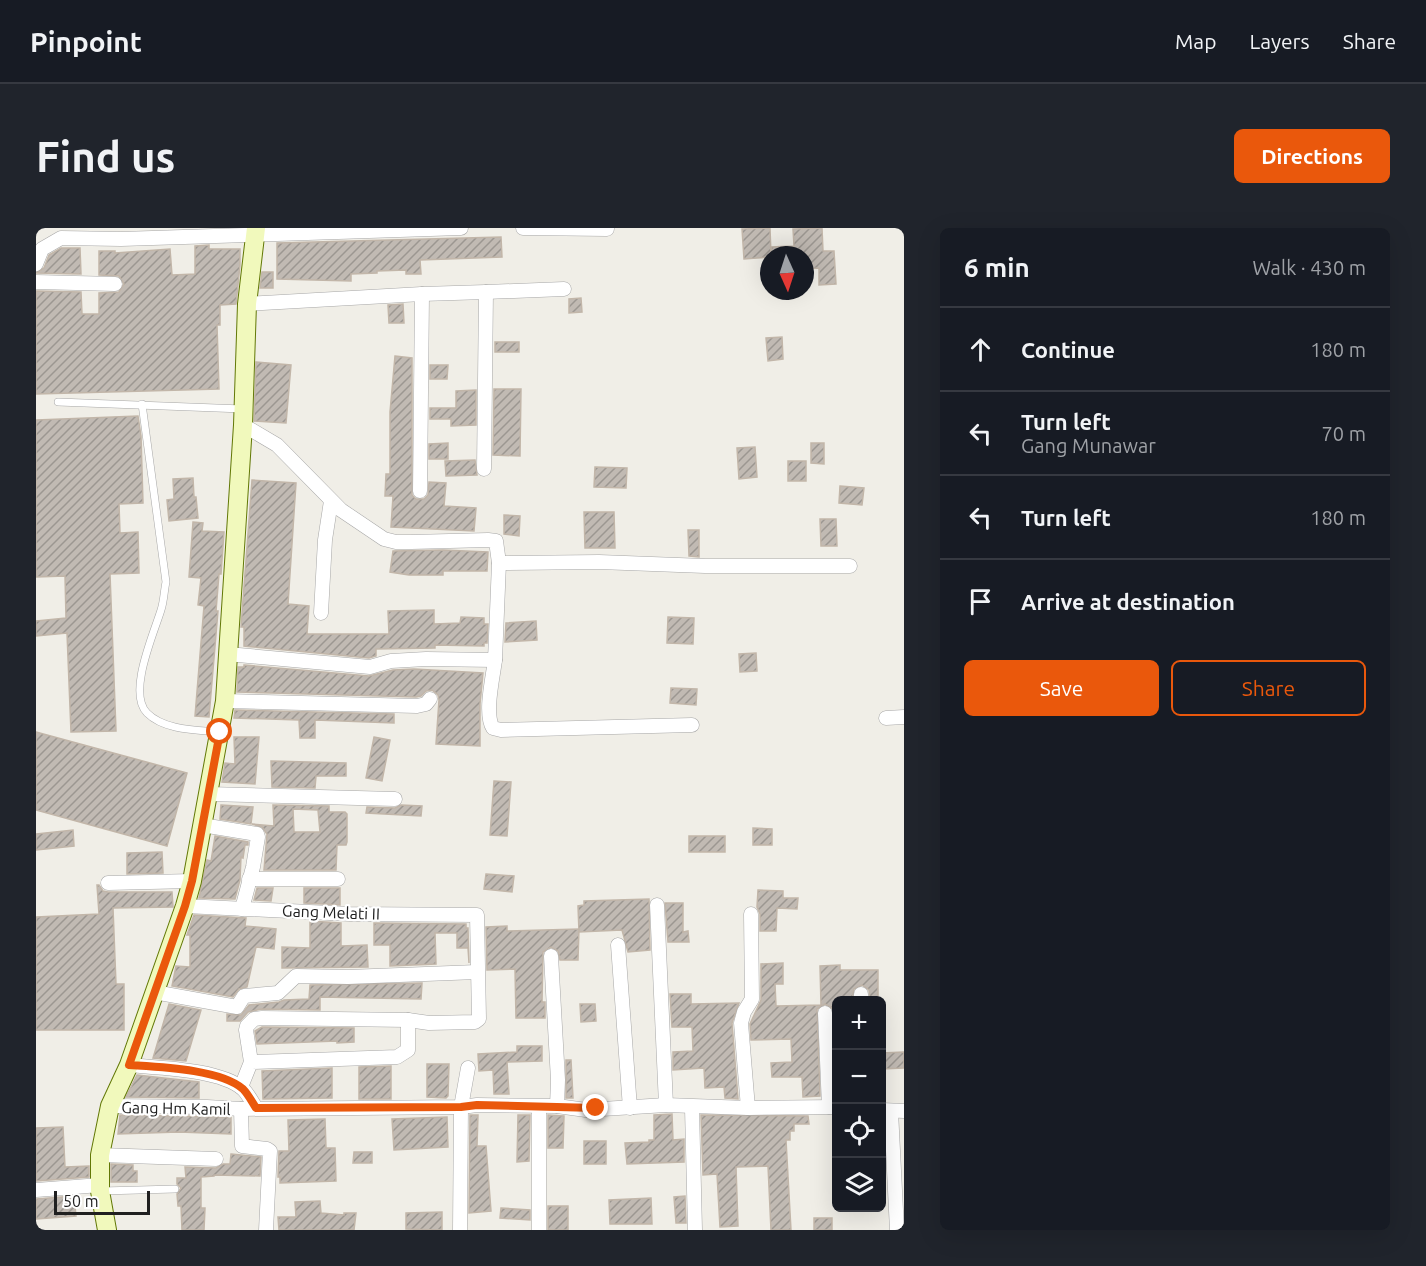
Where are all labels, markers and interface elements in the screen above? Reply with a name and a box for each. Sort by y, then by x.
text: Pinpoint [30,26,142,57]
text: Map [1175,29,1216,53]
text: Layers [1249,29,1310,53]
text: Share [1343,29,1396,53]
button: Directions [1234,129,1390,183]
text: Find us [36,133,175,180]
north arrow [760,246,814,300]
text: 6 min [964,253,1030,282]
text: Walk · 430 m [1253,256,1366,279]
icon: ahead [964,333,997,366]
text: Continue [1021,337,1115,362]
text: 180 m [1310,338,1366,361]
text: Turn left [1021,409,1111,434]
icon: left [964,417,997,450]
text: 70 m [1322,422,1366,445]
text: Gang Munawar [1021,434,1156,457]
icon: left [964,501,997,534]
text: Turn left [1021,505,1111,530]
text: 180 m [1310,506,1366,529]
icon: arrive [964,585,997,618]
text: Arrive at destination [1021,589,1235,614]
button: Save [964,660,1159,716]
button: Share [1171,660,1366,716]
route start [206,718,232,744]
street label: Gang Melati II [282,901,380,923]
map controls [832,996,886,1212]
button: + [832,996,886,1050]
button: − [832,1050,886,1104]
route end [582,1094,608,1120]
street label: Gang Hm Kamil [121,1098,231,1118]
button: locate [832,1104,886,1158]
button: layers [832,1158,886,1212]
scale bar [54,1188,150,1216]
text: 50 m [63,1192,99,1210]

